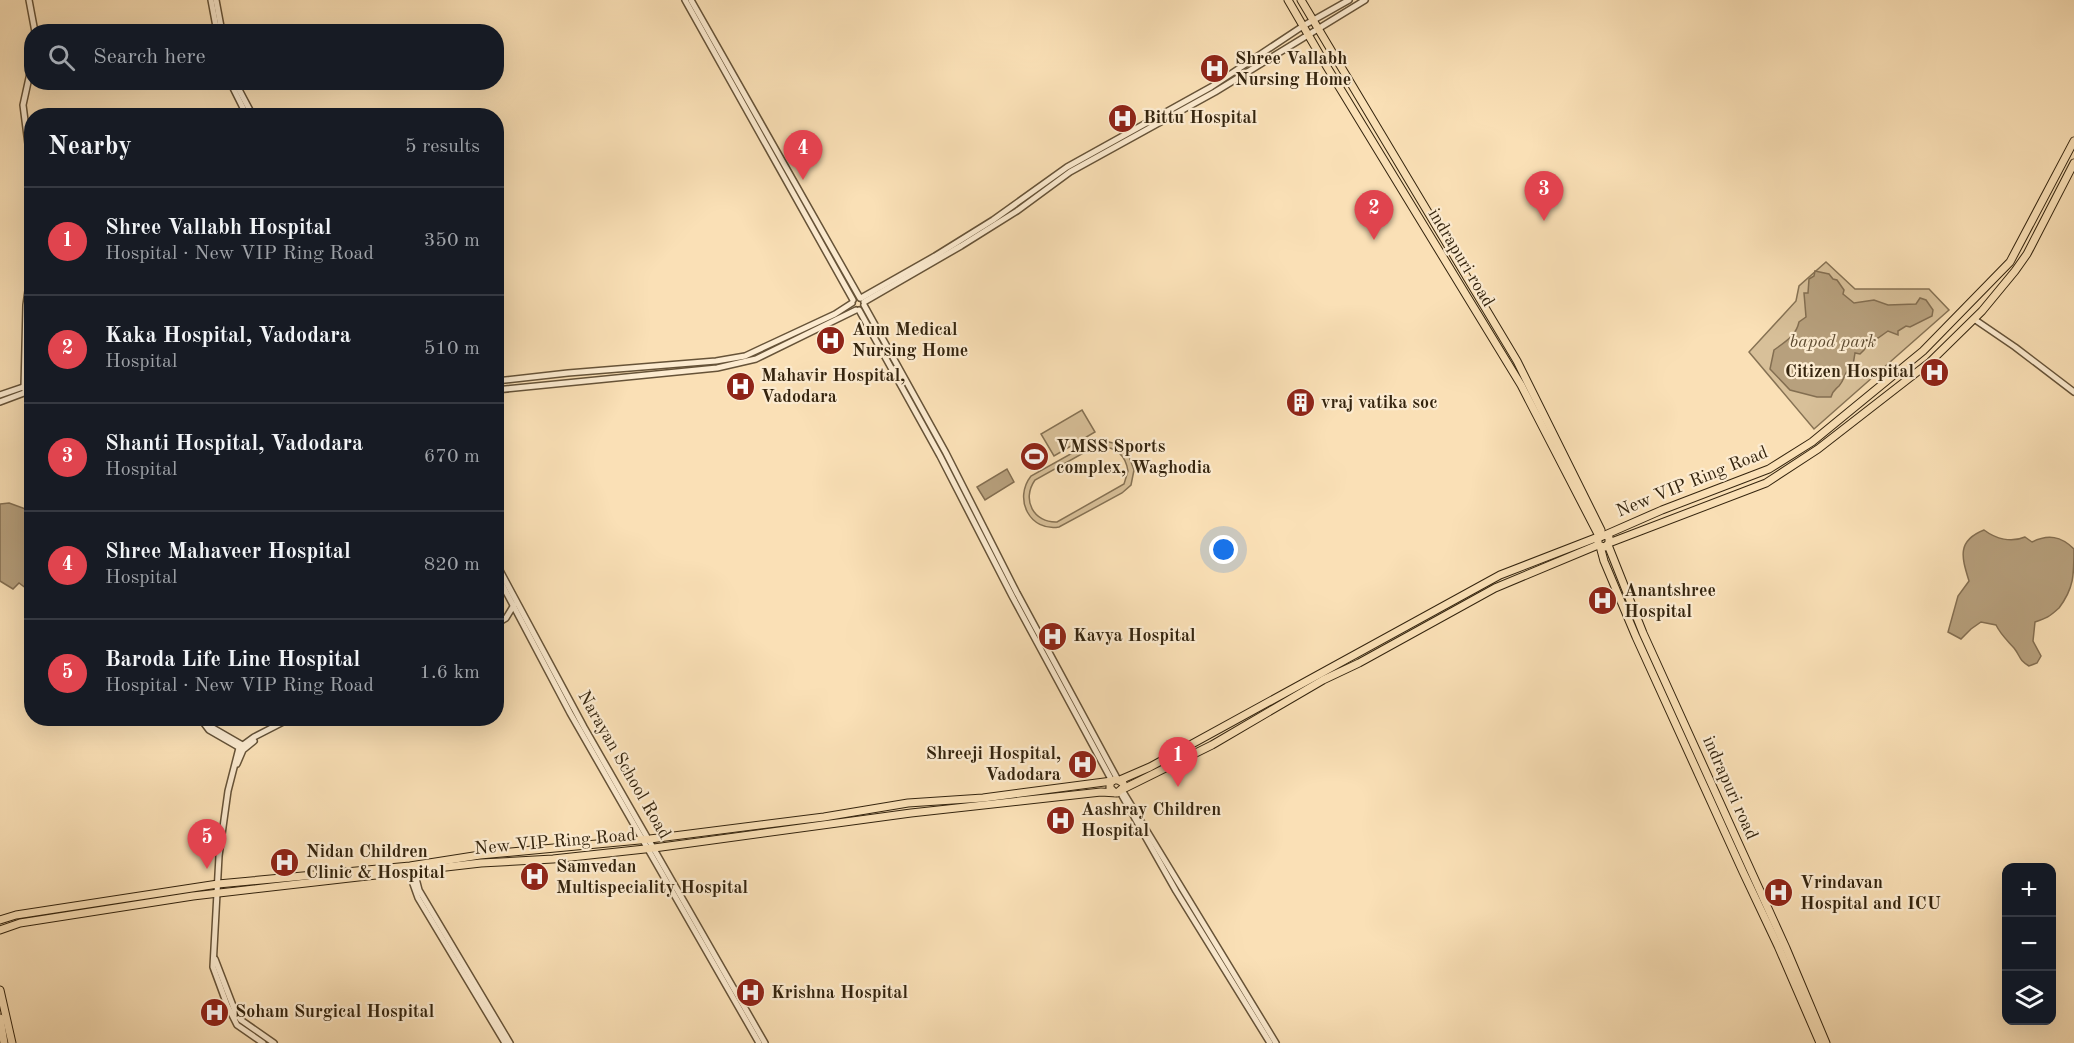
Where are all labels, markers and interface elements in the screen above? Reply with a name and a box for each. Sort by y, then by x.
search box [24,24,504,90]
icon: search [45,41,78,74]
text: Search here [93,46,206,68]
place label: Shree Vallabh Nursing Home [1235,50,1351,89]
hospital icon: Shree Vallabh Nursing Home [1198,53,1230,85]
hospital icon: Bittu Hospital [1106,102,1138,134]
place label: Bittu Hospital [1143,109,1258,127]
pin: 4 [784,130,822,180]
text: Nearby [48,134,132,160]
text: 5 results [405,137,480,157]
pin: 3 [1524,172,1564,221]
pin: 2 [1354,190,1394,240]
street label: indrapuri road [1425,206,1497,310]
text: Shree Vallabh Hospital [105,217,331,239]
text: 1 [62,231,73,251]
text: 350 m [424,231,480,251]
text: Hospital · New VIP Ring Road [105,244,374,264]
place label: Aum Medical Nursing Home [852,321,968,360]
hospital icon: Aum Medical Nursing Home [815,324,847,356]
text: Kaka Hospital, Vadodara [105,325,351,347]
park label: bapod park [1790,333,1877,351]
text: 2 [62,339,73,359]
text: 510 m [424,339,480,359]
text: Hospital [105,352,177,372]
hospital icon: Citizen Hospital [1919,356,1951,388]
place label: Citizen Hospital [1785,363,1914,381]
place label: Mahavir Hospital, Vadodara [761,367,905,406]
hospital icon: Mahavir Hospital, Vadodara [724,370,756,402]
building icon: vraj vatika soc [1284,387,1316,419]
place label: vraj vatika soc [1321,394,1438,412]
text: Shanti Hospital, Vadodara [105,433,363,455]
place label: VMSS Sports complex, Waghodia [1056,438,1211,477]
sports icon: VMSS Sports complex, Waghodia [1019,441,1051,473]
street label: New VIP Ring Road [1614,443,1770,521]
text: 3 [62,447,73,467]
text: 670 m [424,447,480,467]
text: Hospital [105,460,177,480]
your location [1209,535,1238,564]
text: Shree Mahaveer Hospital [105,541,351,563]
text: 4 [62,555,73,575]
text: 820 m [424,555,480,575]
text: Hospital [105,568,177,588]
place label: Anantshree Hospital [1624,582,1716,621]
hospital icon: Anantshree Hospital [1587,585,1619,617]
hospital icon: Kavya Hospital [1036,620,1068,652]
place label: Kavya Hospital [1073,627,1196,645]
text: Baroda Life Line Hospital [105,649,360,671]
text: 5 [62,663,73,683]
text: 1.6 km [419,663,480,683]
text: Hospital · New VIP Ring Road [105,676,374,696]
street label: Narayan School Road [574,688,674,842]
street label: indrapuri road [1699,734,1761,842]
pin: 1 [1158,738,1198,787]
place label: Shreeji Hospital, Vadodara [926,745,1061,784]
hospital icon: Shreeji Hospital, Vadodara [1066,748,1098,780]
place label: Aashray Children Hospital [1081,801,1221,840]
hospital icon: Aashray Children Hospital [1044,804,1076,836]
pin: 5 [188,820,226,869]
street label: New VIP Ring Road [474,826,636,858]
place label: Nidan Children Clinic & Hospital [306,843,445,882]
hospital icon: Nidan Children Clinic & Hospital [269,846,301,878]
place label: Samvedan Multispeciality Hospital [556,858,749,897]
hospital icon: Samvedan Multispeciality Hospital [519,861,551,893]
map controls [2002,863,2056,1025]
button: + [2002,863,2056,917]
place label: Vrindavan Hospital and ICU [1800,874,1941,913]
hospital icon: Vrindavan Hospital and ICU [1763,877,1795,909]
button: − [2002,917,2056,971]
button: layers [2002,971,2056,1025]
hospital icon: Krishna Hospital [734,977,766,1009]
place label: Krishna Hospital [771,984,908,1002]
hospital icon: Soham Surgical Hospital [198,996,230,1028]
place label: Soham Surgical Hospital [235,1003,435,1021]

